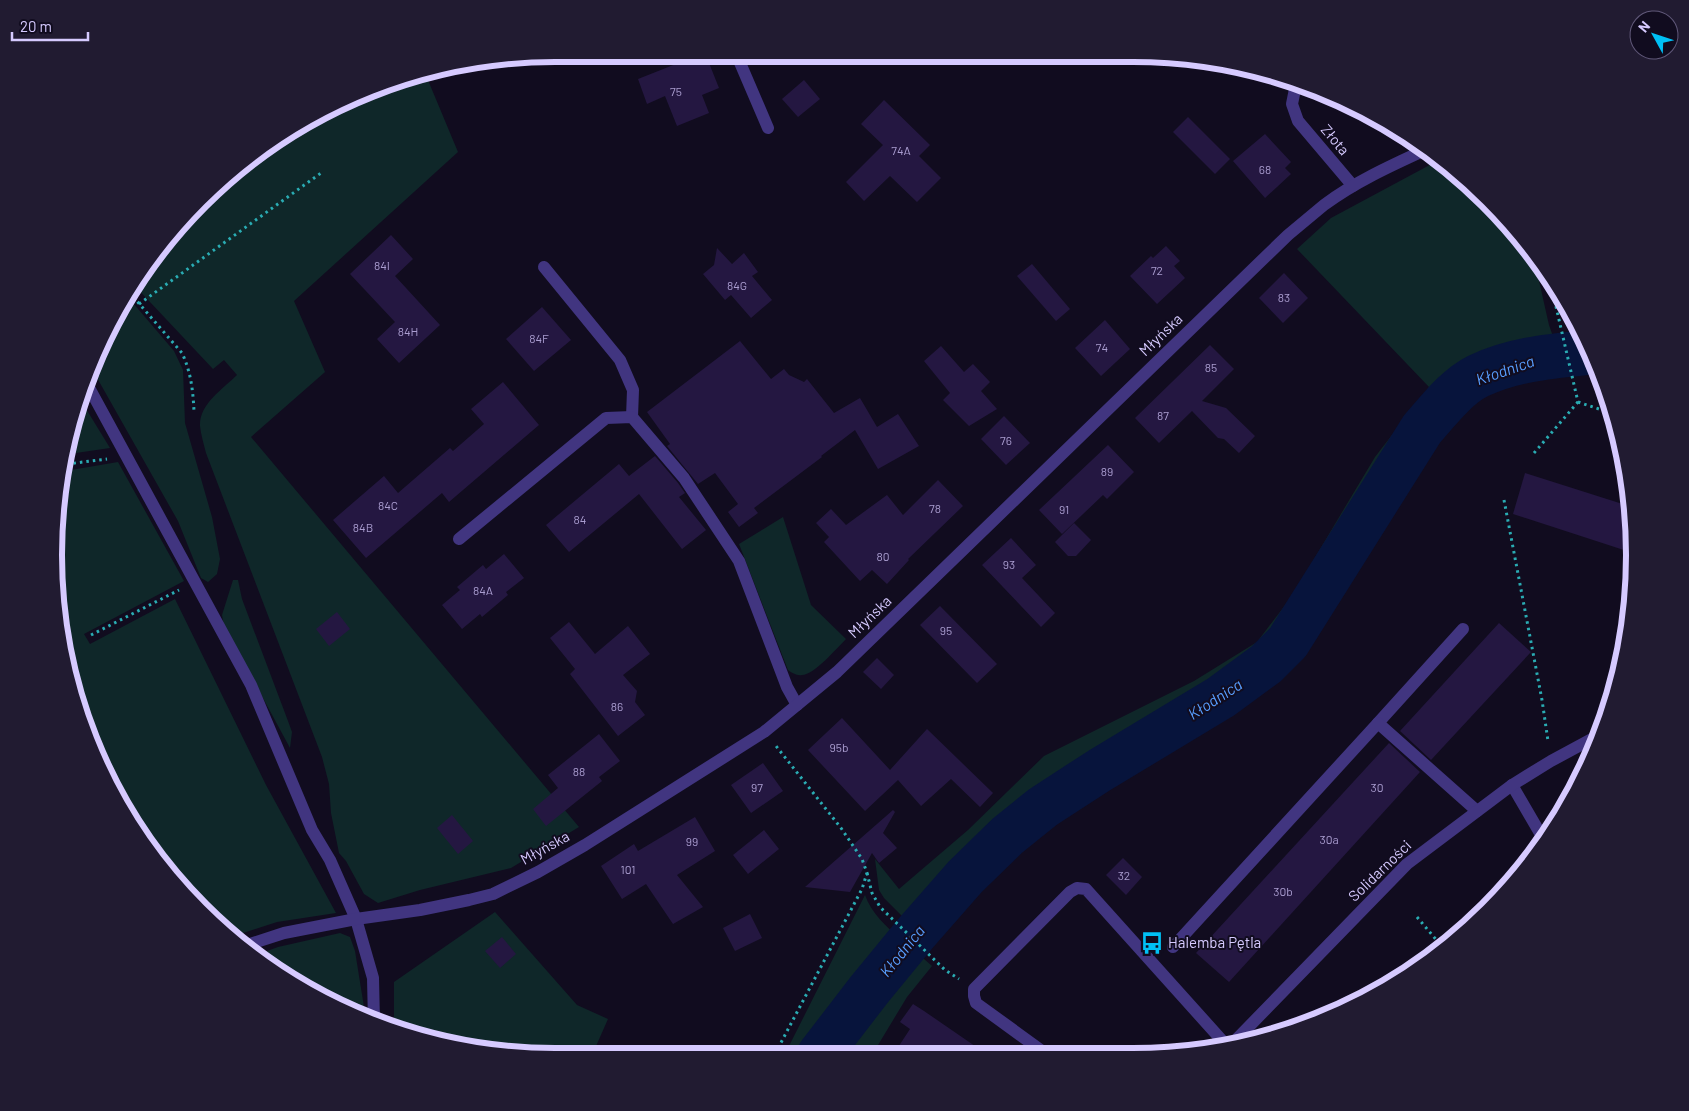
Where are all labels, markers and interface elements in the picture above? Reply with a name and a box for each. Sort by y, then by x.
scale bar [12,10,89,42]
north arrow [1629,10,1679,60]
text: 20 m [20,17,52,35]
text: N [1634,17,1653,35]
house number: 75 [670,84,682,98]
street label: Złota [1318,120,1354,158]
house number: 74A [891,143,911,157]
house number: 68 [1259,162,1271,176]
house number: 84I [374,258,390,272]
house number: 72 [1151,263,1163,277]
house number: 84G [727,278,747,292]
house number: 83 [1278,290,1290,304]
street label: Młyńska [1135,309,1186,359]
house number: 84H [398,324,418,338]
house number: 84F [529,331,549,345]
house number: 74 [1096,340,1108,354]
water label: Kłodnica [1473,351,1537,388]
house number: 85 [1205,360,1217,374]
house number: 87 [1157,408,1169,422]
house number: 76 [1000,433,1012,447]
house number: 89 [1101,464,1113,478]
house number: 84C [378,498,398,512]
house number: 78 [929,501,941,515]
house number: 91 [1059,502,1069,516]
house number: 84 [574,512,586,526]
house number: 84B [353,520,373,534]
house number: 80 [876,549,890,563]
house number: 93 [1003,557,1015,571]
house number: 84A [473,583,493,597]
street label: Młyńska [844,591,895,641]
house number: 95 [940,623,952,637]
water label: Kłodnica [1184,674,1245,723]
house number: 86 [611,699,623,713]
house number: 95b [830,740,848,754]
house number: 88 [573,764,585,778]
house number: 97 [751,780,763,794]
house number: 30 [1371,780,1383,794]
street label: Młyńska [517,826,572,868]
house number: 30a [1319,832,1339,846]
house number: 99 [686,834,698,848]
street label: Solidarności [1344,836,1415,905]
house number: 101 [621,862,635,876]
house number: 32 [1118,868,1130,882]
house number: 30b [1273,884,1293,898]
water label: Kłodnica [875,921,928,980]
bus stop icon: Halemba Pętla [1139,930,1165,956]
place label: Halemba Pętla [1168,933,1261,951]

